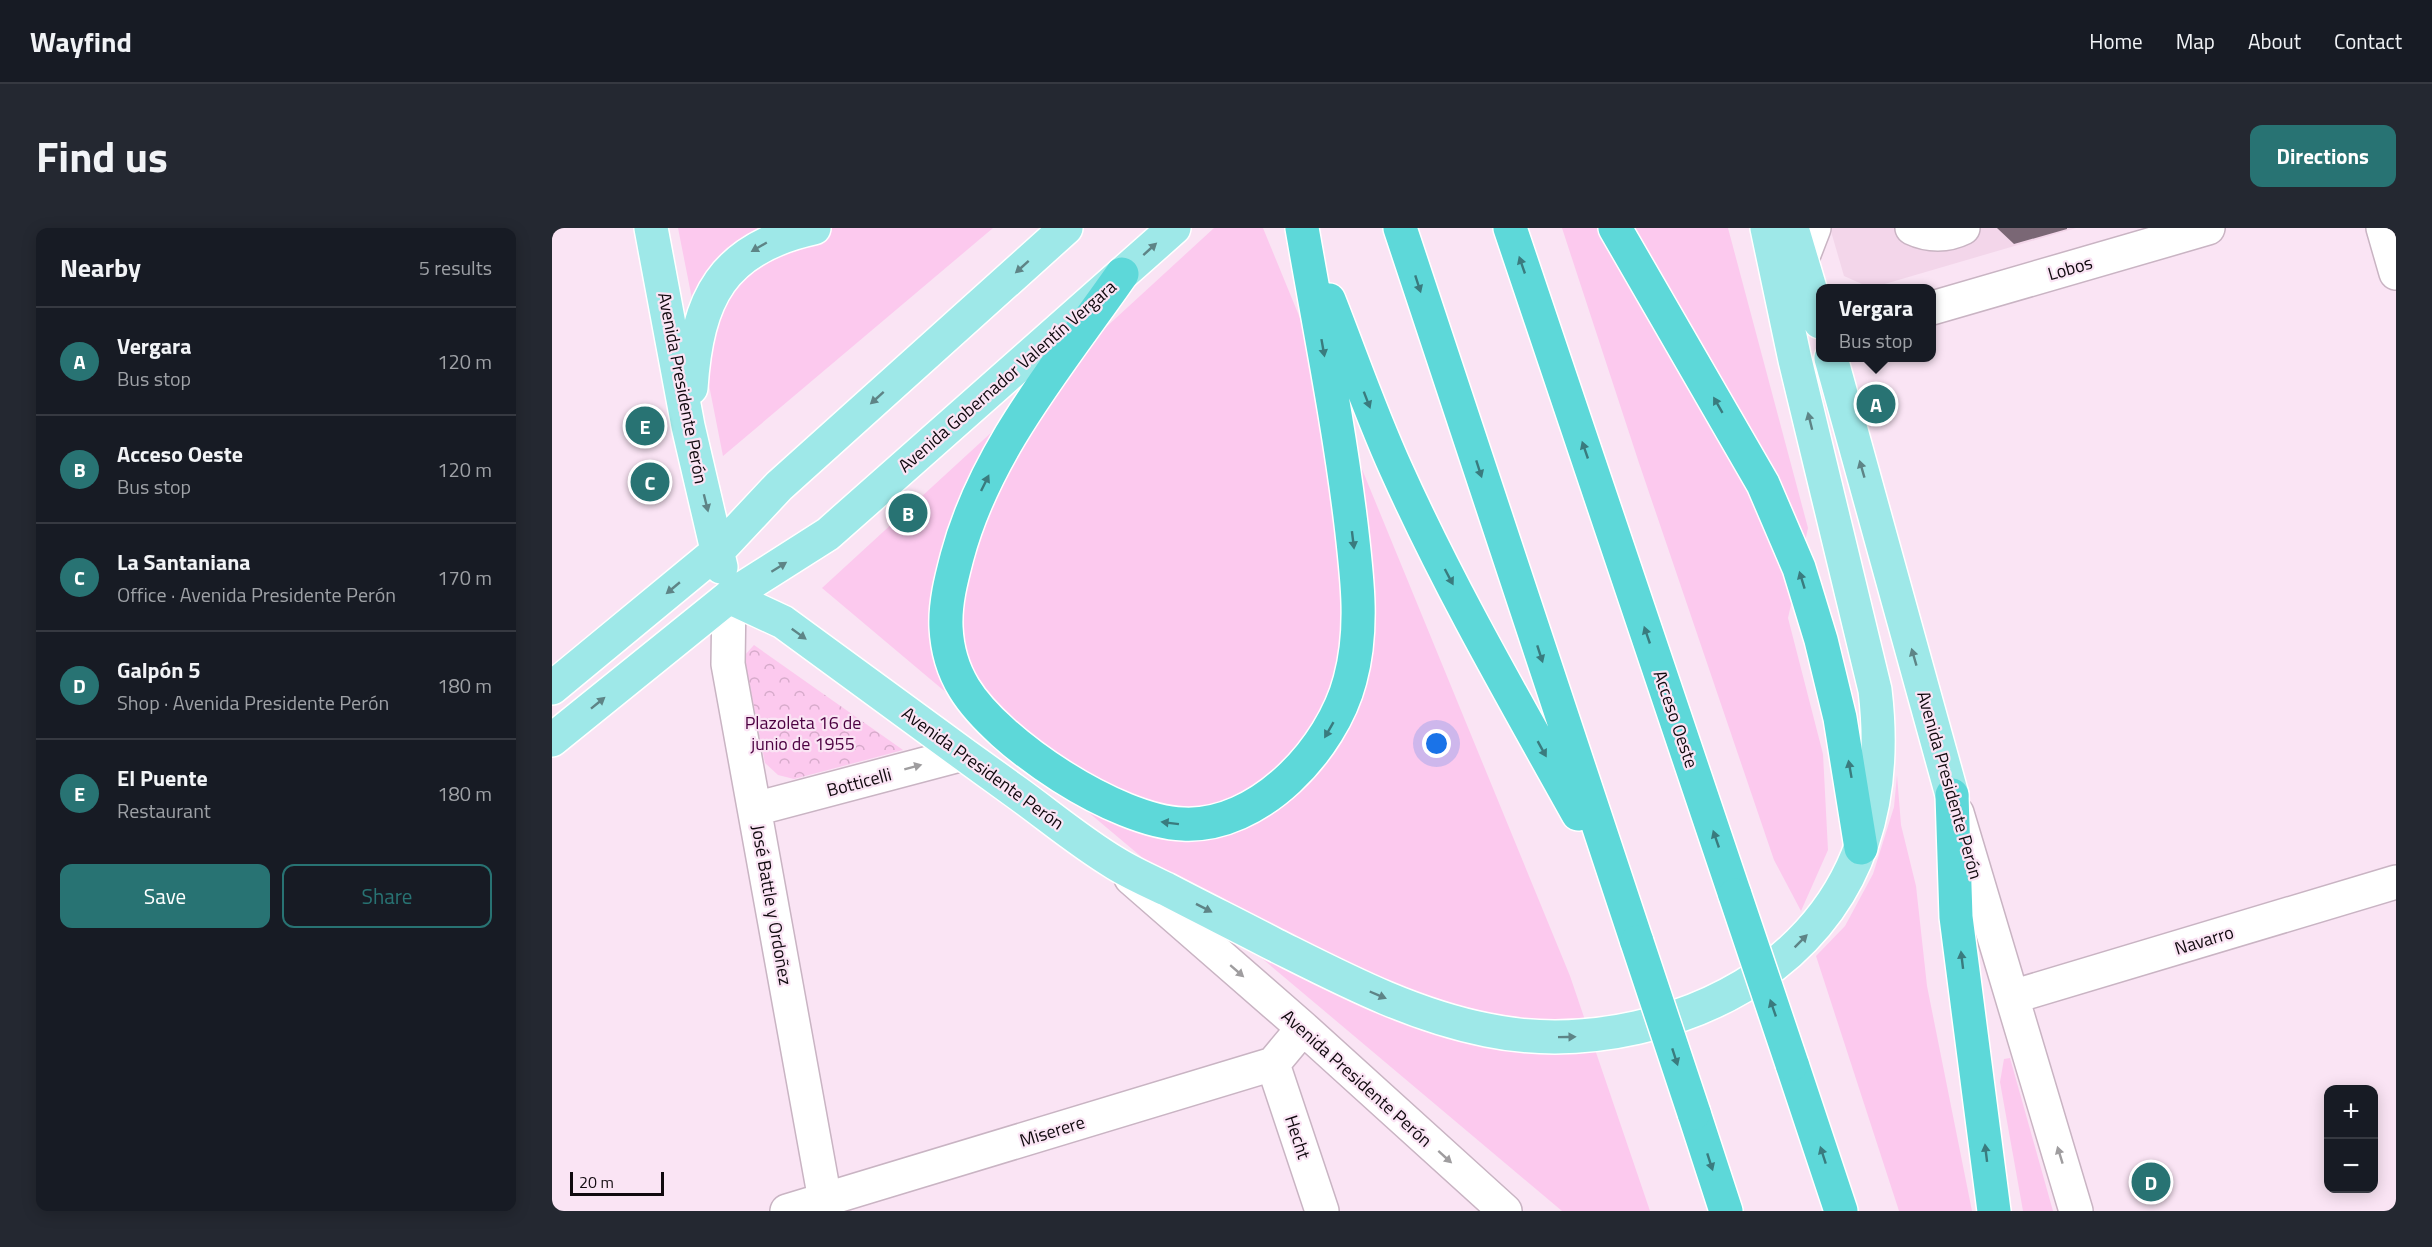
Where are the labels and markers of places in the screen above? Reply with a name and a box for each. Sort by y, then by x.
pin: A [1856,382,1896,426]
pin: E [626,404,664,448]
pin: C [630,460,670,504]
pin: B [888,490,928,536]
pin: D [2132,1160,2170,1204]

